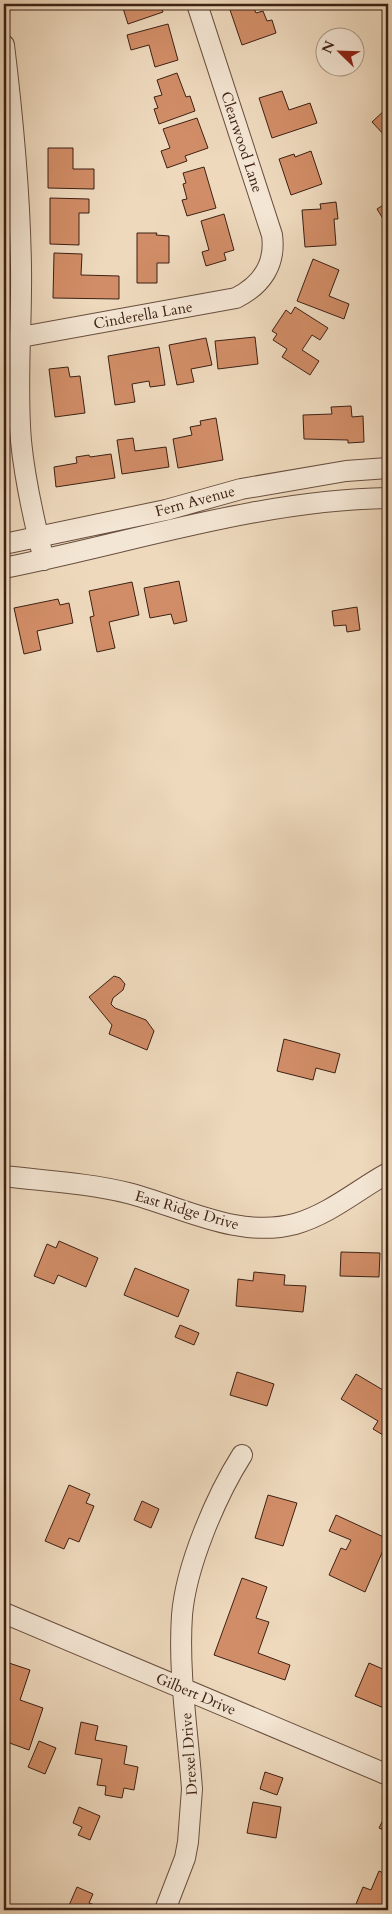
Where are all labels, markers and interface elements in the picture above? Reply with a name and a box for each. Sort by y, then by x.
north arrow [314,28,364,78]
text: N [317,38,340,56]
street label: Clearwood Lane [216,89,268,195]
street label: Cinderella Lane [92,296,194,334]
street label: Fern Avenue [153,481,237,521]
street label: East Ridge Drive [133,1186,242,1234]
street label: Gilbert Drive [153,1668,239,1720]
street label: Drexel Drive [176,1712,202,1796]

